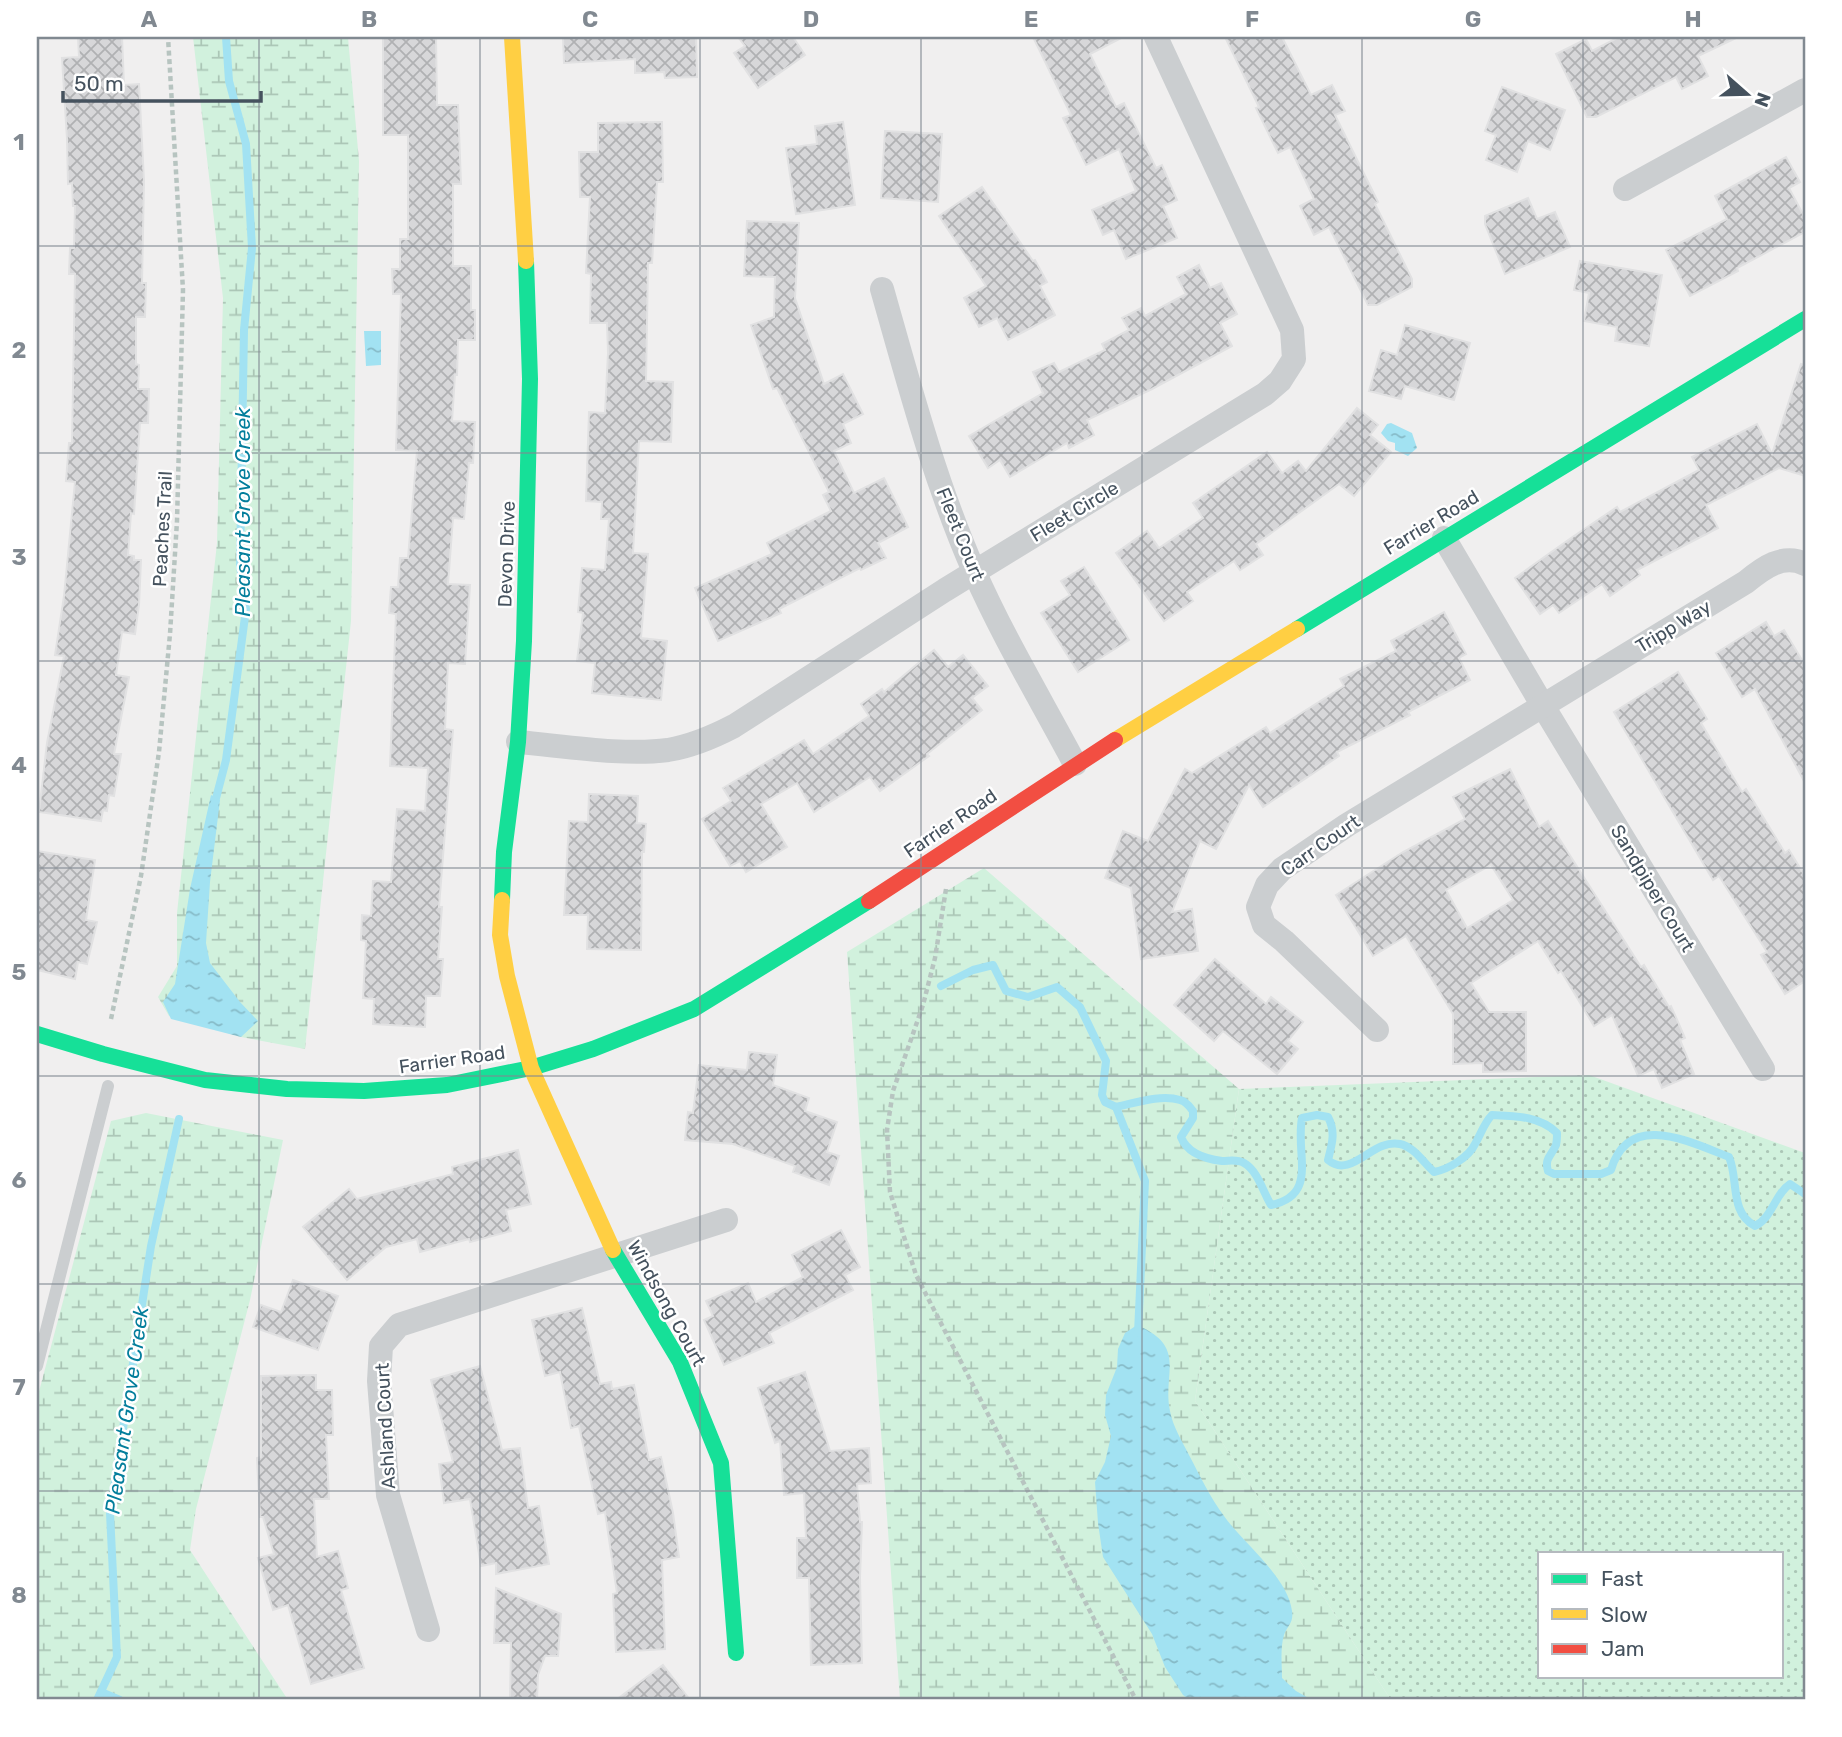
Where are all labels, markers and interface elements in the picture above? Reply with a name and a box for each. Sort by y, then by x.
text: A [141,5,158,33]
text: B [361,5,377,33]
text: C [582,5,598,33]
text: D [803,5,819,33]
text: E [1024,5,1038,33]
text: F [1245,5,1259,33]
text: G [1465,5,1481,33]
text: H [1684,5,1702,33]
scale bar [63,60,261,104]
north arrow [1713,60,1783,130]
text: 50 m [74,71,124,96]
text: N [1749,89,1776,110]
text: 1 [13,128,25,156]
text: 2 [12,336,26,364]
water label: Pleasant Grove Creek [230,406,255,617]
street label: Peaches Trail [148,471,177,588]
street label: Fleet Circle [1026,476,1123,547]
street label: Fleet Court [931,484,990,585]
street label: Farrier Road [1379,485,1483,560]
street label: Devon Drive [493,500,520,608]
text: 3 [11,543,27,571]
street label: Tripp Way [1631,595,1715,658]
text: 4 [11,751,27,779]
street label: Farrier Road [899,784,1001,863]
street label: Carr Court [1276,809,1365,881]
street label: Sandpiper Court [1606,821,1700,956]
text: 5 [12,958,27,986]
street label: Farrier Road [397,1041,507,1078]
text: 6 [12,1166,27,1194]
street label: Windsong Court [622,1236,711,1371]
water label: Pleasant Grove Creek [100,1303,154,1515]
street label: Ashland Court [371,1362,400,1490]
text: 7 [12,1373,26,1401]
legend [1538,1552,1783,1678]
text: Fast [1601,1566,1643,1591]
text: 8 [11,1581,27,1609]
text: Slow [1601,1602,1648,1627]
text: Jam [1601,1636,1645,1661]

